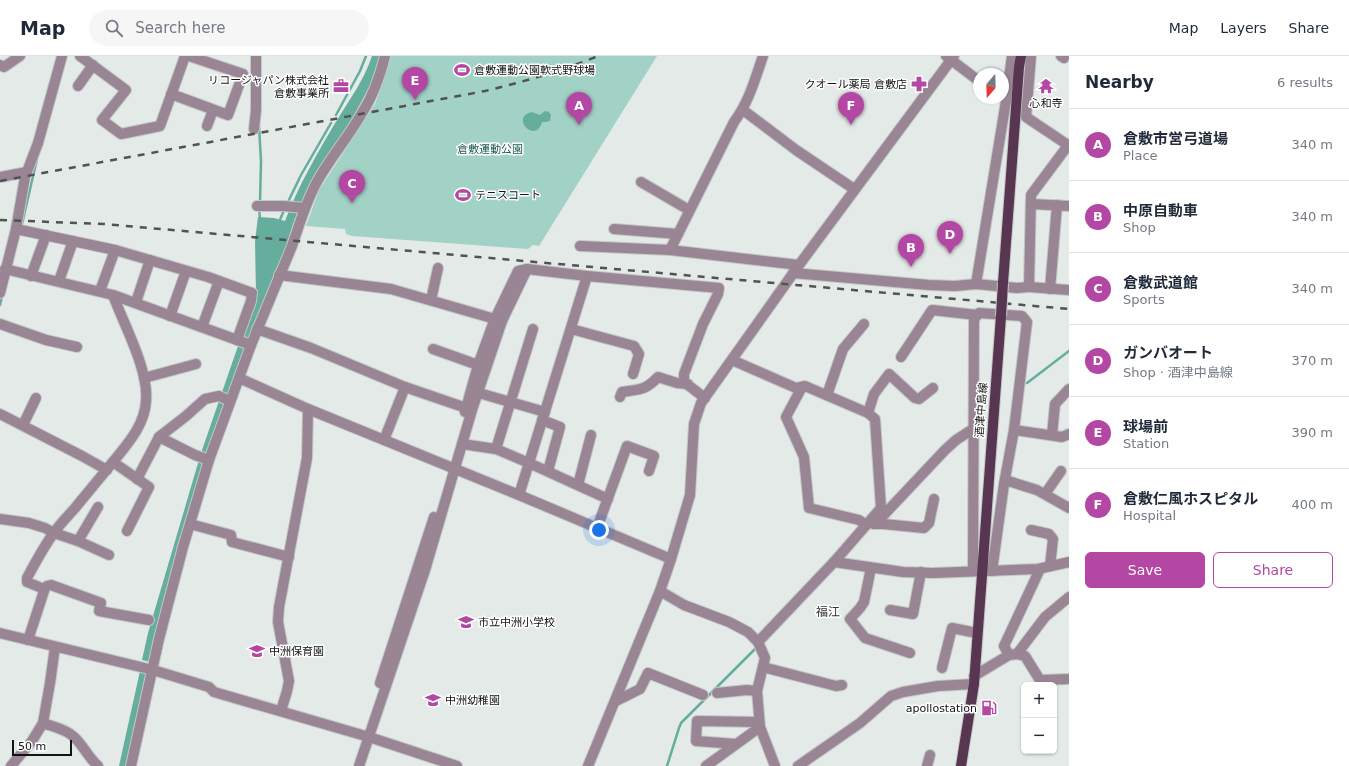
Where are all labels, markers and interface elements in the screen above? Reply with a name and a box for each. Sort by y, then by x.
search box [89,10,369,46]
text: Map [20,17,65,39]
icon: search [103,17,125,39]
text: Search here [135,19,225,37]
text: Map [1169,20,1198,36]
text: Layers [1220,20,1267,36]
text: Share [1289,20,1329,36]
sports icon: 倉敷運動公園軟式野球場 [453,61,471,79]
place label: 倉敷運動公園軟式野球場 [474,64,595,77]
pin: E [402,67,428,100]
north arrow [973,68,1009,104]
text: Nearby [1085,72,1154,92]
place label: リコージャパン株式会社 倉敷事業所 [208,74,330,100]
pharmacy icon: クオール薬局 倉敷店 [910,75,928,93]
text: 6 results [1277,75,1333,90]
office icon: リコージャパン株式会社 倉敷事業所 [332,77,350,95]
temple icon: 心和寺 [1037,77,1055,95]
place label: クオール薬局 倉敷店 [805,78,907,91]
pin: A [566,92,592,125]
pin: F [838,92,864,125]
place label: 心和寺 [1030,97,1063,110]
text: 倉敷市営弓道場 [1123,130,1228,148]
text: A [1093,137,1103,152]
text: 340 m [1291,137,1333,152]
park label: 倉敷運動公園 [457,143,523,156]
text: Place [1123,148,1158,163]
pin: C [339,170,365,203]
sports icon: テニスコート [454,186,472,204]
place label: テニスコート [475,189,541,202]
text: 中原自動車 [1123,202,1198,220]
text: B [1093,209,1103,224]
text: 340 m [1291,209,1333,224]
text: Shop [1123,220,1156,235]
pin: D [937,221,963,254]
pin: B [898,234,924,267]
text: 倉敷武道館 [1123,274,1198,292]
text: C [1093,281,1103,296]
text: 340 m [1291,281,1333,296]
text: Sports [1123,292,1165,307]
text: ガンバオート [1123,344,1213,362]
text: D [1093,353,1103,368]
text: 370 m [1291,353,1333,368]
text: Shop · 酒津中島線 [1123,365,1233,380]
street label: 酒津中島線 [973,382,990,438]
text: 球場前 [1123,418,1168,436]
text: E [1094,425,1102,440]
text: 390 m [1291,425,1333,440]
text: Station [1123,436,1169,451]
text: 倉敷仁風ホスピタル [1123,490,1258,508]
text: F [1094,497,1102,512]
text: 400 m [1291,497,1333,512]
text: Hospital [1123,508,1176,523]
your location [589,520,609,540]
button: Save [1085,552,1205,588]
button: Share [1213,552,1333,588]
district label: 福江 [816,605,840,619]
school or university icon: 市立中洲小学校 [457,613,475,631]
place label: 市立中洲小学校 [478,616,555,629]
school or university icon: 中洲保育園 [248,642,266,660]
place label: 中洲保育園 [269,645,324,658]
map controls [1021,682,1057,754]
button: + [1021,682,1057,718]
school or university icon: 中洲幼稚園 [424,691,442,709]
place label: 中洲幼稚園 [445,694,500,707]
fuel station icon: apollostation [980,699,998,717]
place label: apollostation [906,702,977,715]
button: − [1021,718,1057,754]
scale bar [12,738,72,757]
text: 50 m [18,740,46,753]

